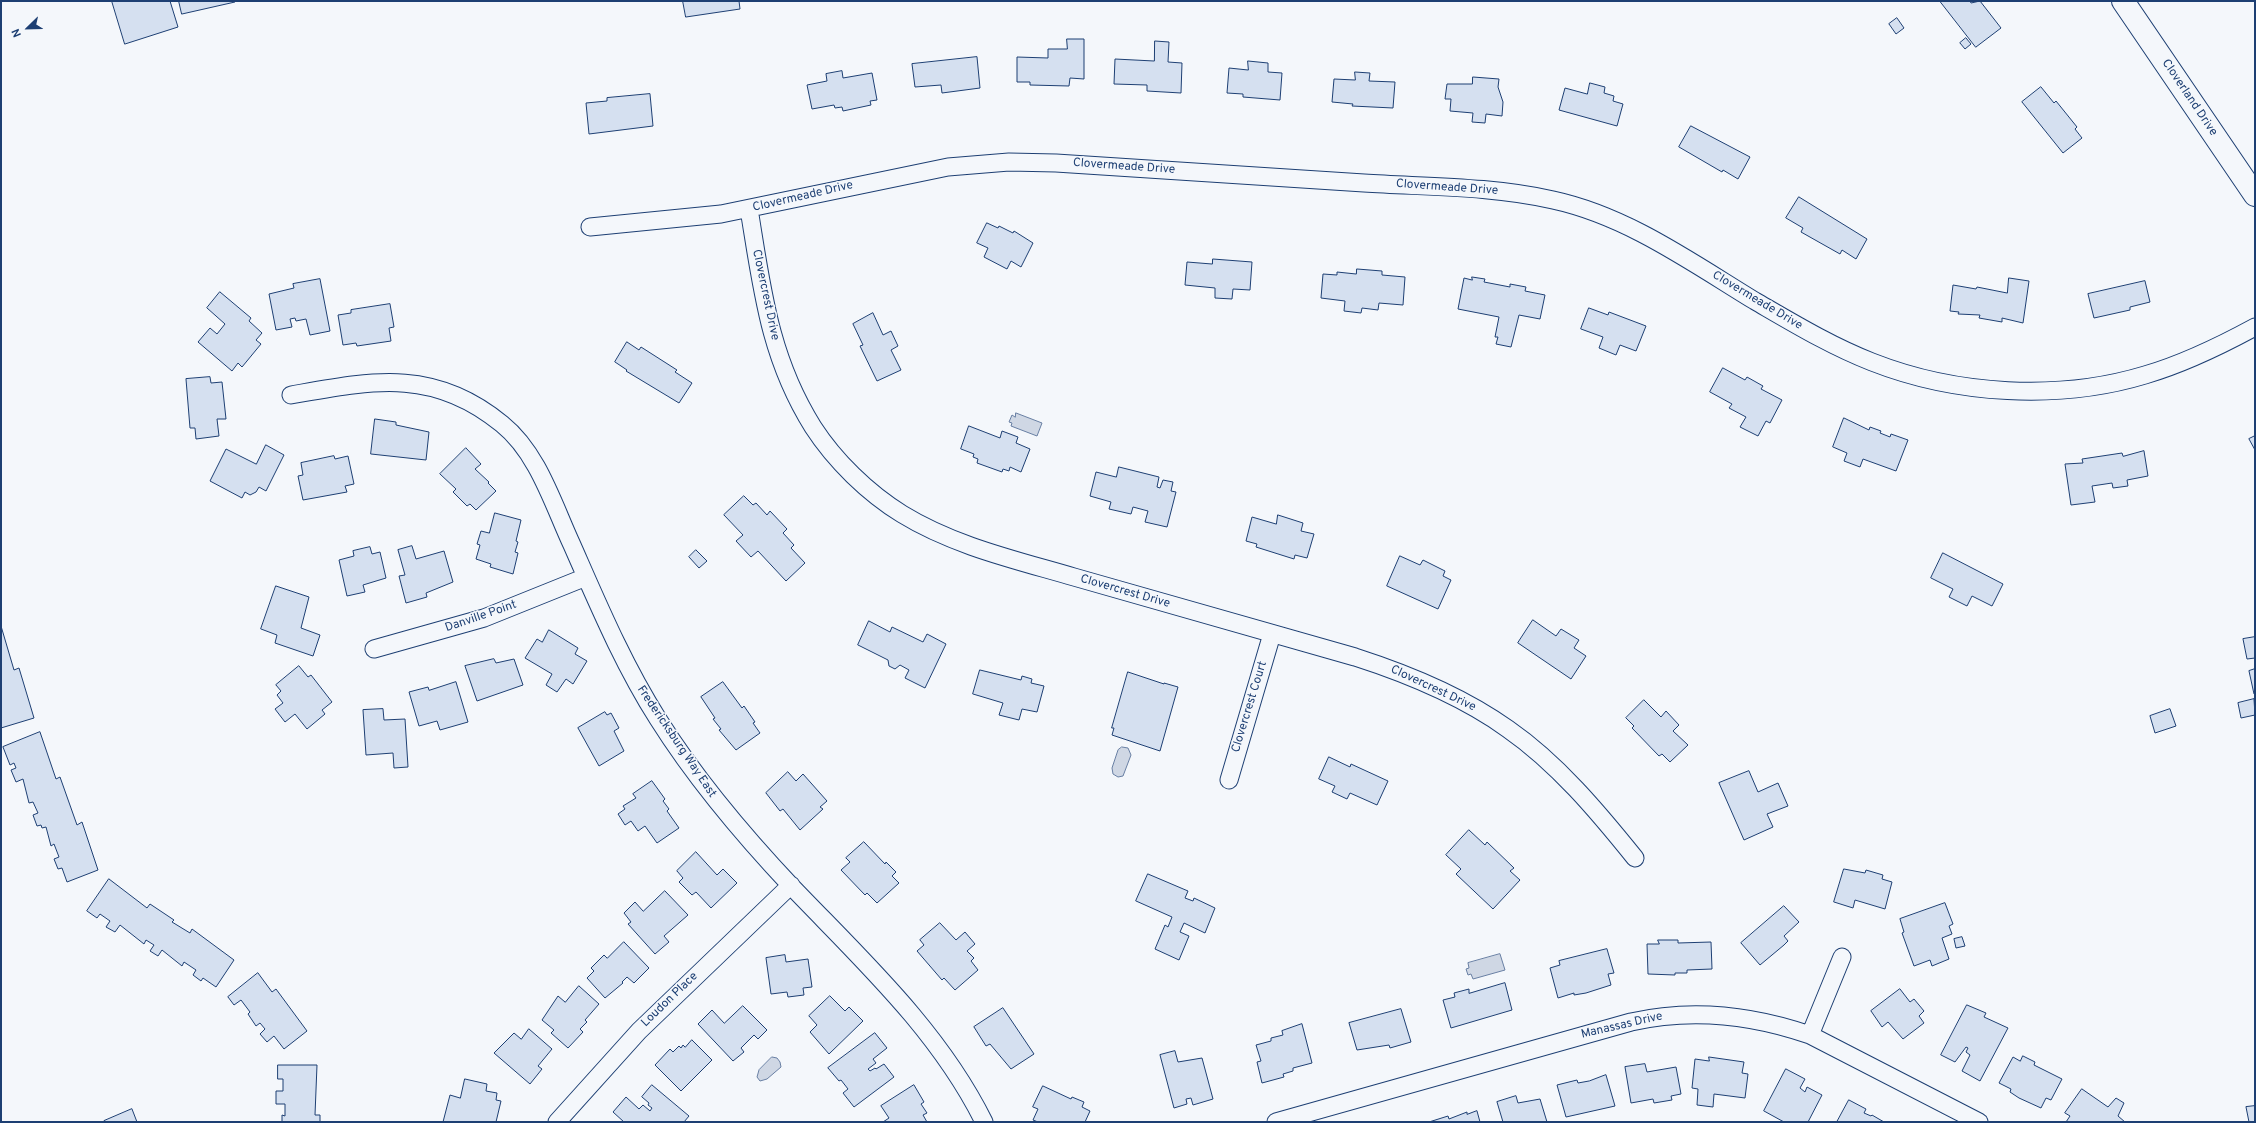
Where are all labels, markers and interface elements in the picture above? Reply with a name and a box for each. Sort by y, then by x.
north arrow [8,8,48,48]
text: N [9,26,25,39]
street label: Cloverland Drive [2158,57,2220,139]
street label: Clovermeade Drive [1072,156,1176,178]
street label: Clovermeade Drive [1395,177,1499,199]
street label: Clovermeade Drive [751,178,855,216]
street label: Clovercrest Drive [748,248,782,342]
street label: Clovermeade Drive [1709,268,1805,334]
street label: Clovercrest Drive [1079,572,1171,612]
street label: Danville Point [443,598,519,636]
street label: Clovercrest Court [1229,660,1271,754]
street label: Clovercrest Drive [1388,663,1478,715]
street label: Fredericksburg Way East [633,683,719,801]
street label: Loudon Place [639,970,701,1030]
street label: Manassas Drive [1580,1010,1664,1042]

